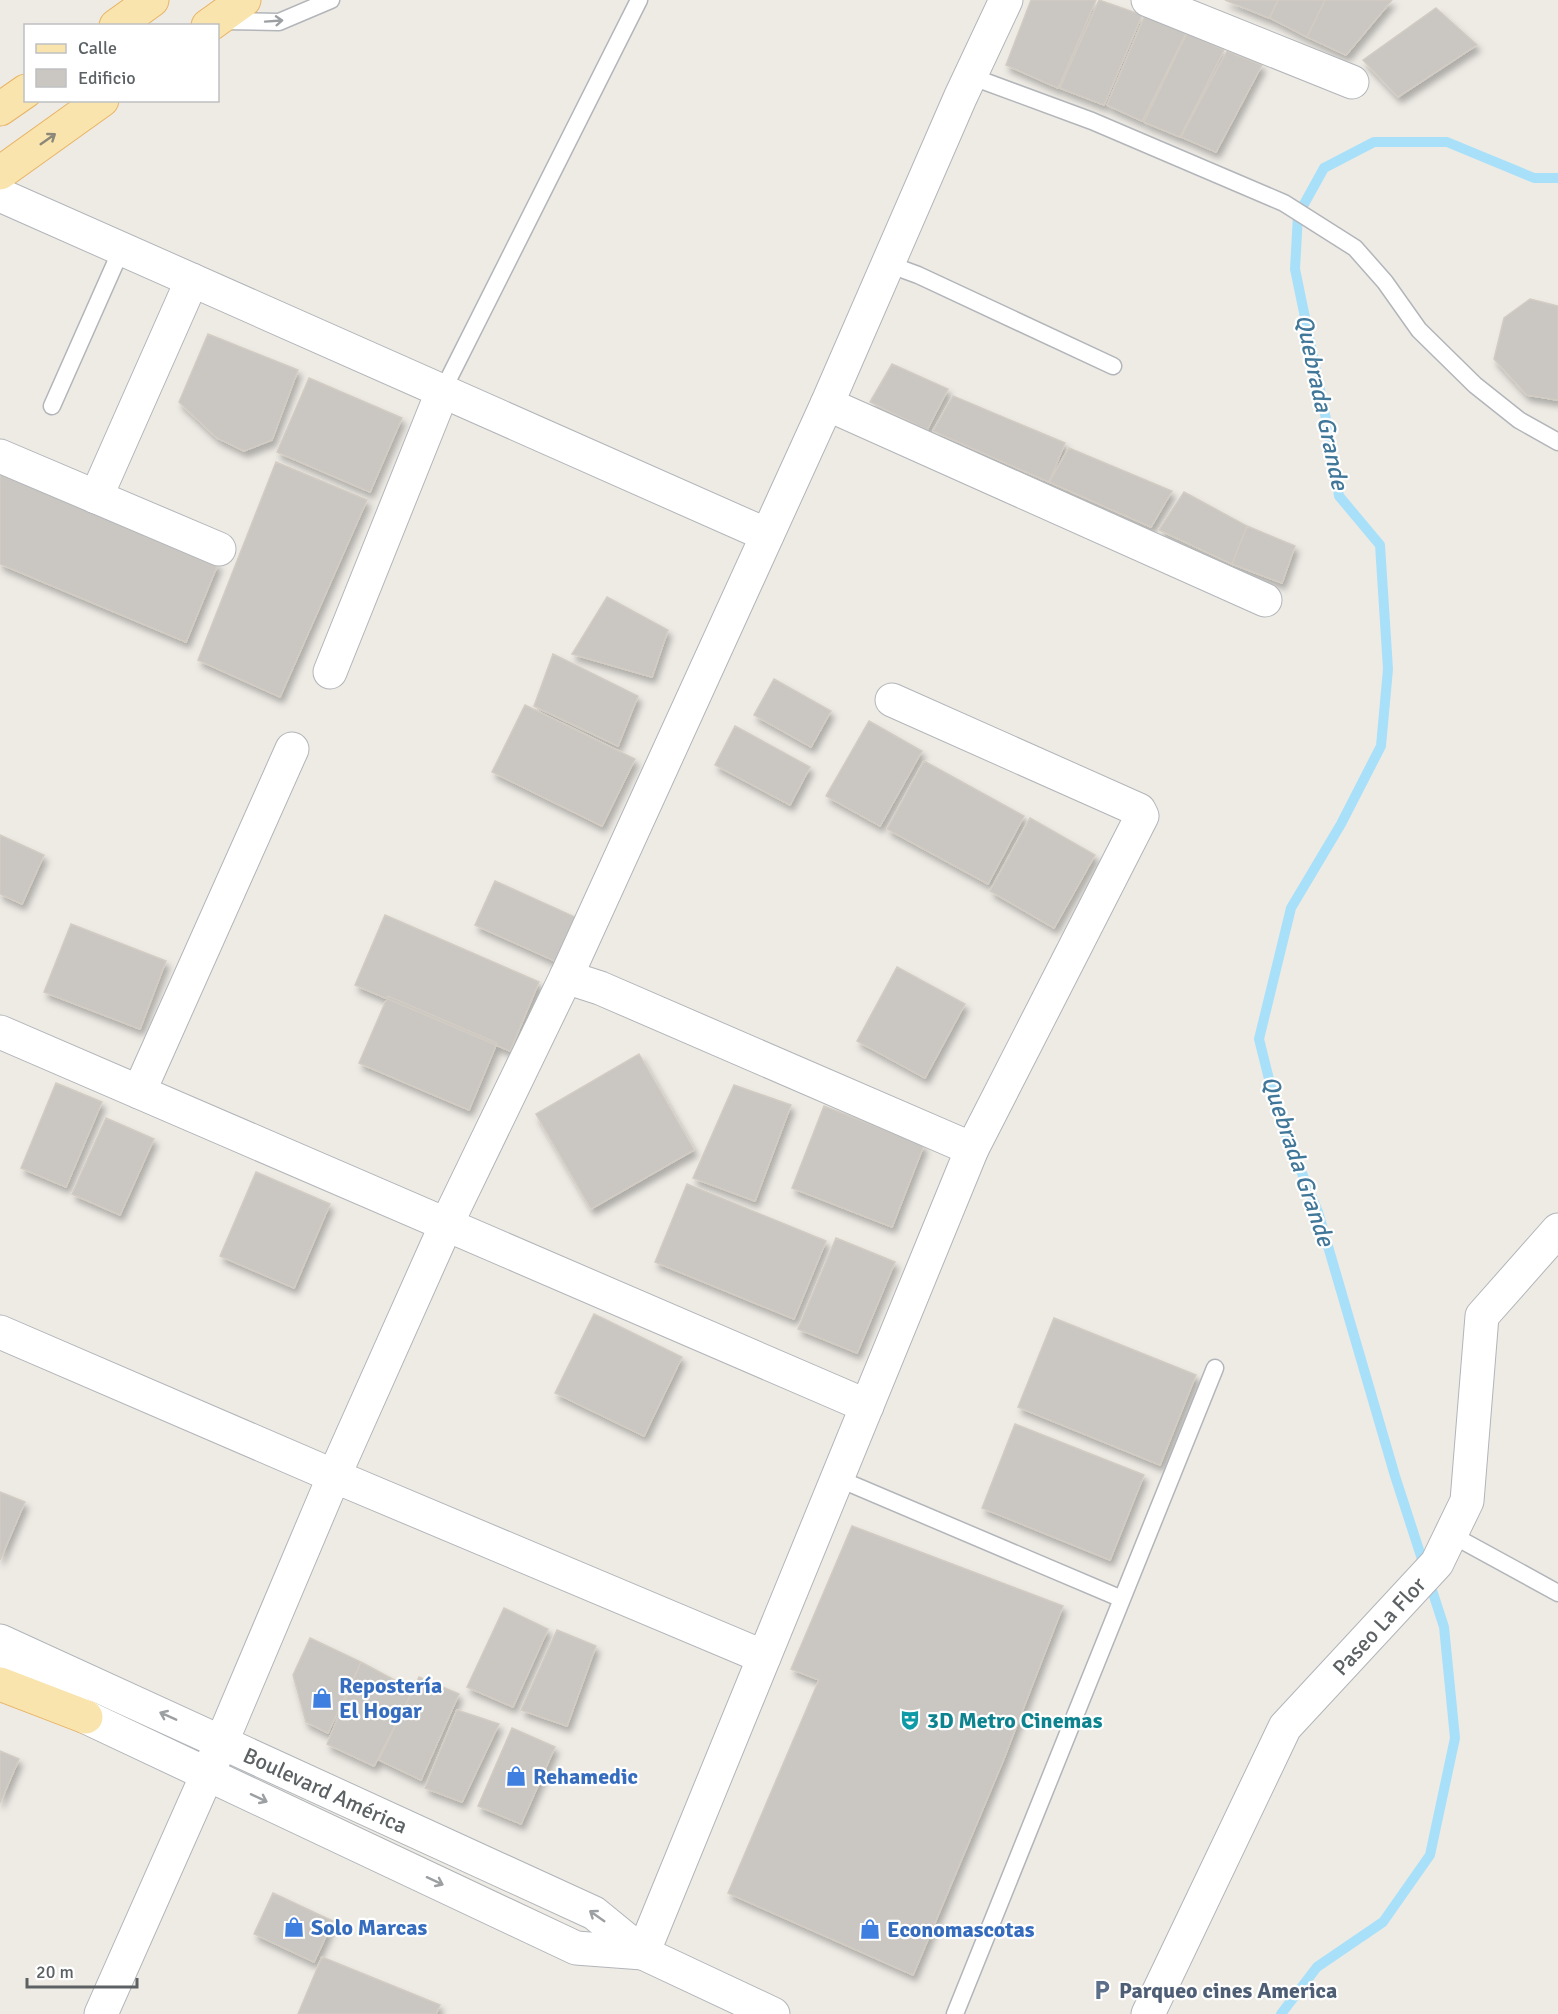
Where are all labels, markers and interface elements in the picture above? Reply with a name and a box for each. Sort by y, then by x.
one-way arrow [263,16,283,27]
legend [24,24,219,102]
text: Calle [78,37,117,59]
text: Edificio [78,67,136,89]
one-way arrow [39,133,55,145]
water label: Quebrada Grande [1289,312,1355,493]
water label: Quebrada Grande [1255,1072,1342,1251]
street label: Paseo La Flor [1327,1571,1431,1681]
place label: Repostería El Hogar [339,1672,442,1724]
shop icon: Repostería El Hogar [310,1686,334,1710]
place label: 3D Metro Cinemas [927,1707,1103,1734]
theatre icon: 3D Metro Cinemas [898,1708,922,1732]
one-way arrow [160,1710,178,1722]
street label: Boulevard América [239,1741,412,1840]
place label: Rehamedic [533,1763,638,1790]
shop icon: Rehamedic [504,1764,528,1788]
one-way arrow [249,1792,267,1804]
one-way arrow [425,1876,443,1888]
one-way arrow [590,1910,606,1922]
place label: Solo Marcas [311,1914,427,1941]
shop icon: Solo Marcas [282,1915,306,1939]
place label: Economascotas [887,1916,1035,1943]
shop icon: Economascotas [858,1917,882,1941]
scale bar [27,1951,136,1989]
text: 20 m [36,1961,74,1983]
place label: Parqueo cines America [1119,1977,1337,2004]
parking icon: Parqueo cines America [1090,1978,1114,2002]

